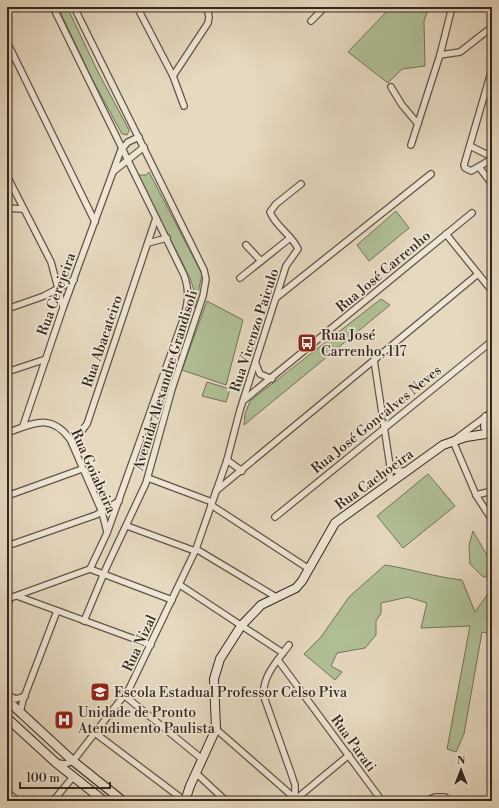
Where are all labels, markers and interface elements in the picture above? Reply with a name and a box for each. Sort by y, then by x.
street label: Rua José Carrenho [333,227,435,317]
street label: Rua Cerejeira [34,250,81,338]
street label: Rua Vicenzo Paiculo [226,266,283,394]
street label: Avenida Alexandre Grandisoli [130,287,202,474]
street label: Rua Abacateiro [79,293,127,390]
place label: Rua José Carrenho, 117 [321,327,407,361]
bus stop icon: Rua José Carrenho, 117 [296,332,318,354]
street label: Rua José Gonçalves Neves [308,362,445,478]
street label: Rua Goiabeira [67,427,120,517]
street label: Rua Cachoeira [332,445,418,514]
street label: Rua Nizal [119,612,161,675]
school or university icon: Escola Estadual Professor Celso Piva [89,681,111,703]
place label: Escola Estadual Professor Celso Piva [114,684,348,702]
place label: Unidade de Pronto Atendimento Paulista [77,704,216,738]
hospital icon: Unidade de Pronto Atendimento Paulista [53,709,75,731]
street label: Rua Parati [326,712,380,776]
north arrow [441,750,481,790]
text: N [457,754,466,768]
scale bar [20,764,110,790]
text: 100 m [26,771,60,786]

